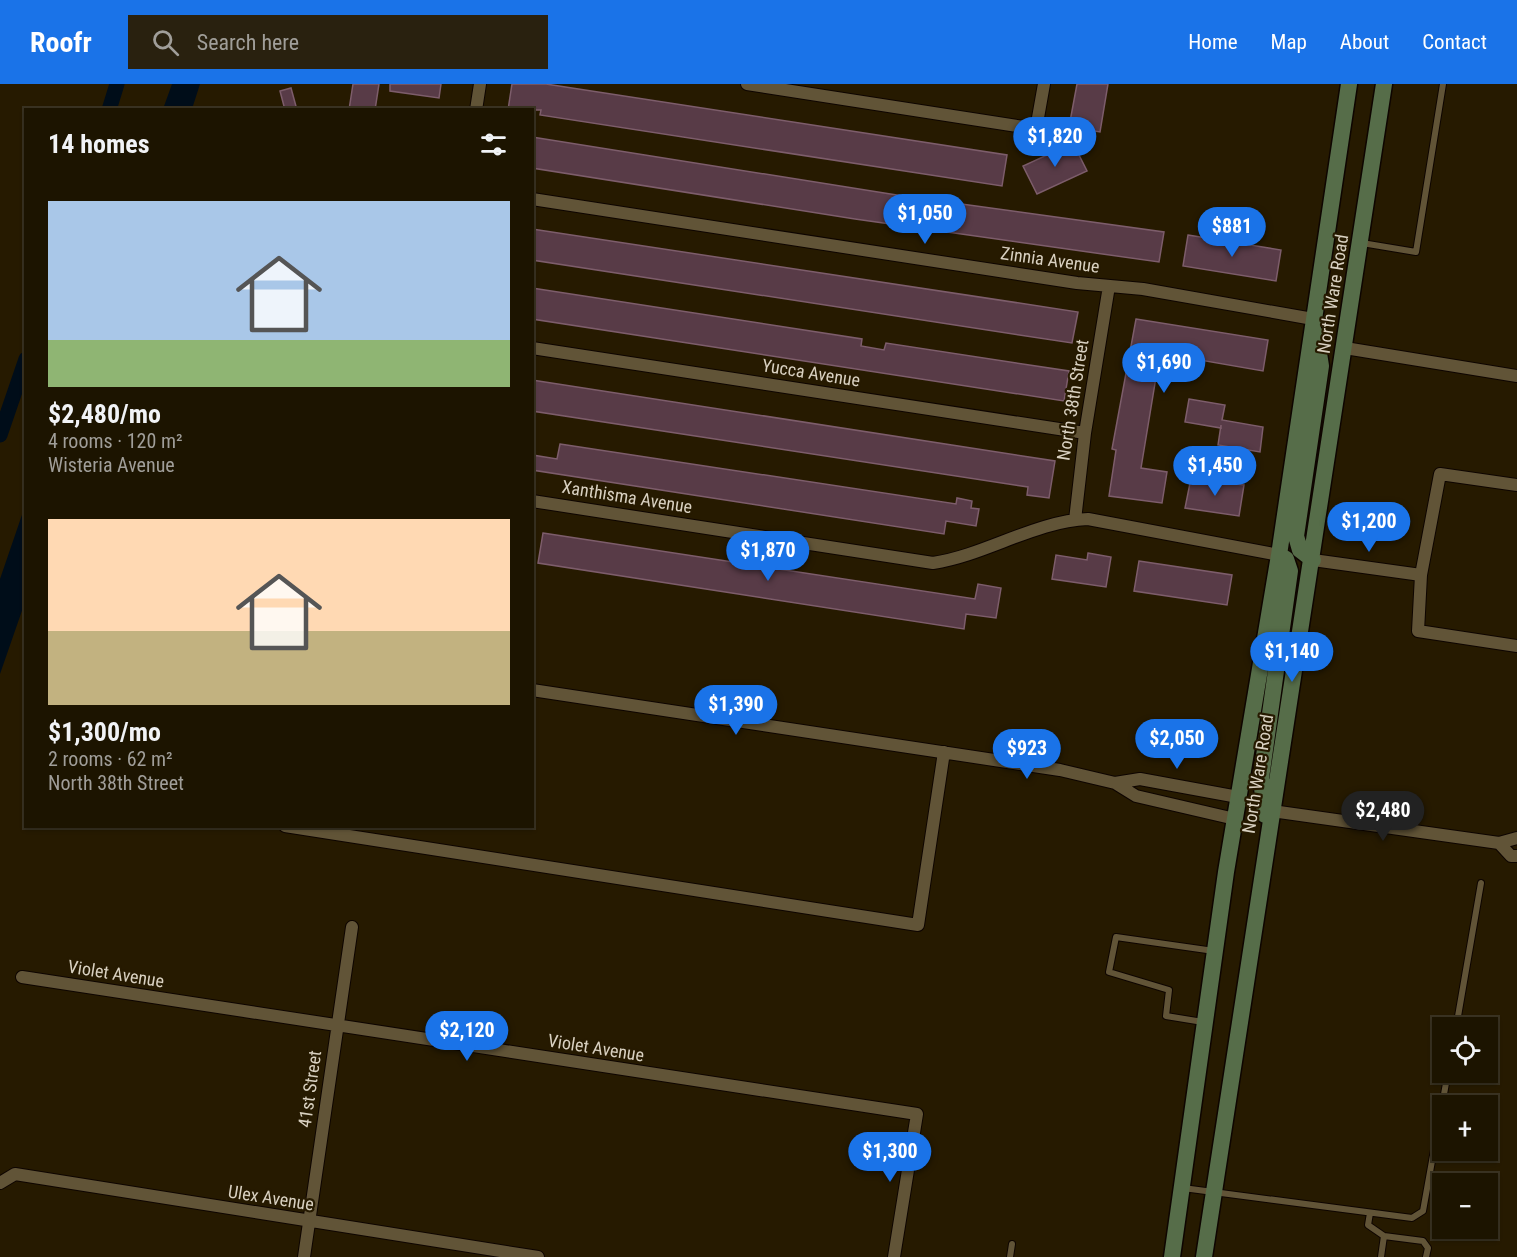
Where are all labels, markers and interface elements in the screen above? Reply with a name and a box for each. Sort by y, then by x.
search box [128,15,548,69]
text: Roofr [30,26,92,59]
icon: search [149,26,182,59]
text: Search here [197,30,299,55]
text: Home [1188,30,1238,54]
text: Map [1271,30,1307,54]
text: About [1340,30,1389,54]
text: Contact [1422,30,1487,54]
pin: $1,820 [1006,117,1104,168]
text: $1,820 [1027,124,1083,148]
icon: filters [477,128,510,161]
text: 14 homes [48,129,150,159]
pin: $1,050 [876,194,974,245]
text: $1,050 [897,201,953,225]
pin: $881 [1196,207,1268,258]
text: $881 [1212,214,1252,238]
street label: North Ware Road [1313,233,1352,355]
icon: home [225,240,333,348]
street label: Zinnia Avenue [999,242,1101,277]
street label: North 38th Street [1053,338,1092,462]
pin: $1,690 [1115,343,1213,394]
text: $1,690 [1136,350,1192,374]
street label: Yucca Avenue [761,354,862,391]
text: $2,480/mo [48,399,161,429]
text: 4 rooms · 120 m² [48,429,183,453]
pin: $1,450 [1166,446,1264,497]
text: Wisteria Avenue [48,453,175,477]
text: $1,450 [1187,453,1243,477]
street label: Xanthisma Avenue [560,476,694,517]
pin: $1,200 [1320,502,1418,553]
text: $1,200 [1341,509,1397,533]
pin: $1,870 [719,531,817,582]
text: $1,870 [740,538,796,562]
icon: home [225,558,333,666]
pin: $1,140 [1243,632,1341,683]
text: $1,140 [1264,639,1320,663]
pin: $1,390 [687,685,785,736]
text: $1,390 [708,692,764,716]
street label: North Ware Road [1238,713,1277,835]
text: $1,300/mo [48,717,161,747]
pin: $2,050 [1128,719,1226,770]
text: $2,050 [1149,726,1205,750]
pin: $923 [991,729,1063,780]
text: $923 [1007,736,1047,760]
text: 2 rooms · 62 m² [48,747,173,771]
text: North 38th Street [48,771,184,795]
pin: $2,480 [1334,791,1432,842]
text: $2,480 [1355,798,1411,822]
street label: Violet Avenue [66,956,166,991]
pin: $2,120 [418,1011,516,1062]
map controls [1432,1017,1498,1239]
button: locate [1432,1017,1498,1083]
text: $2,120 [439,1018,495,1042]
street label: Violet Avenue [546,1030,646,1065]
street label: 41st Street [294,1049,325,1129]
button: + [1432,1095,1498,1161]
pin: $1,300 [841,1132,939,1183]
text: $1,300 [862,1139,918,1163]
button: − [1432,1173,1498,1239]
street label: Ulex Avenue [227,1180,315,1215]

